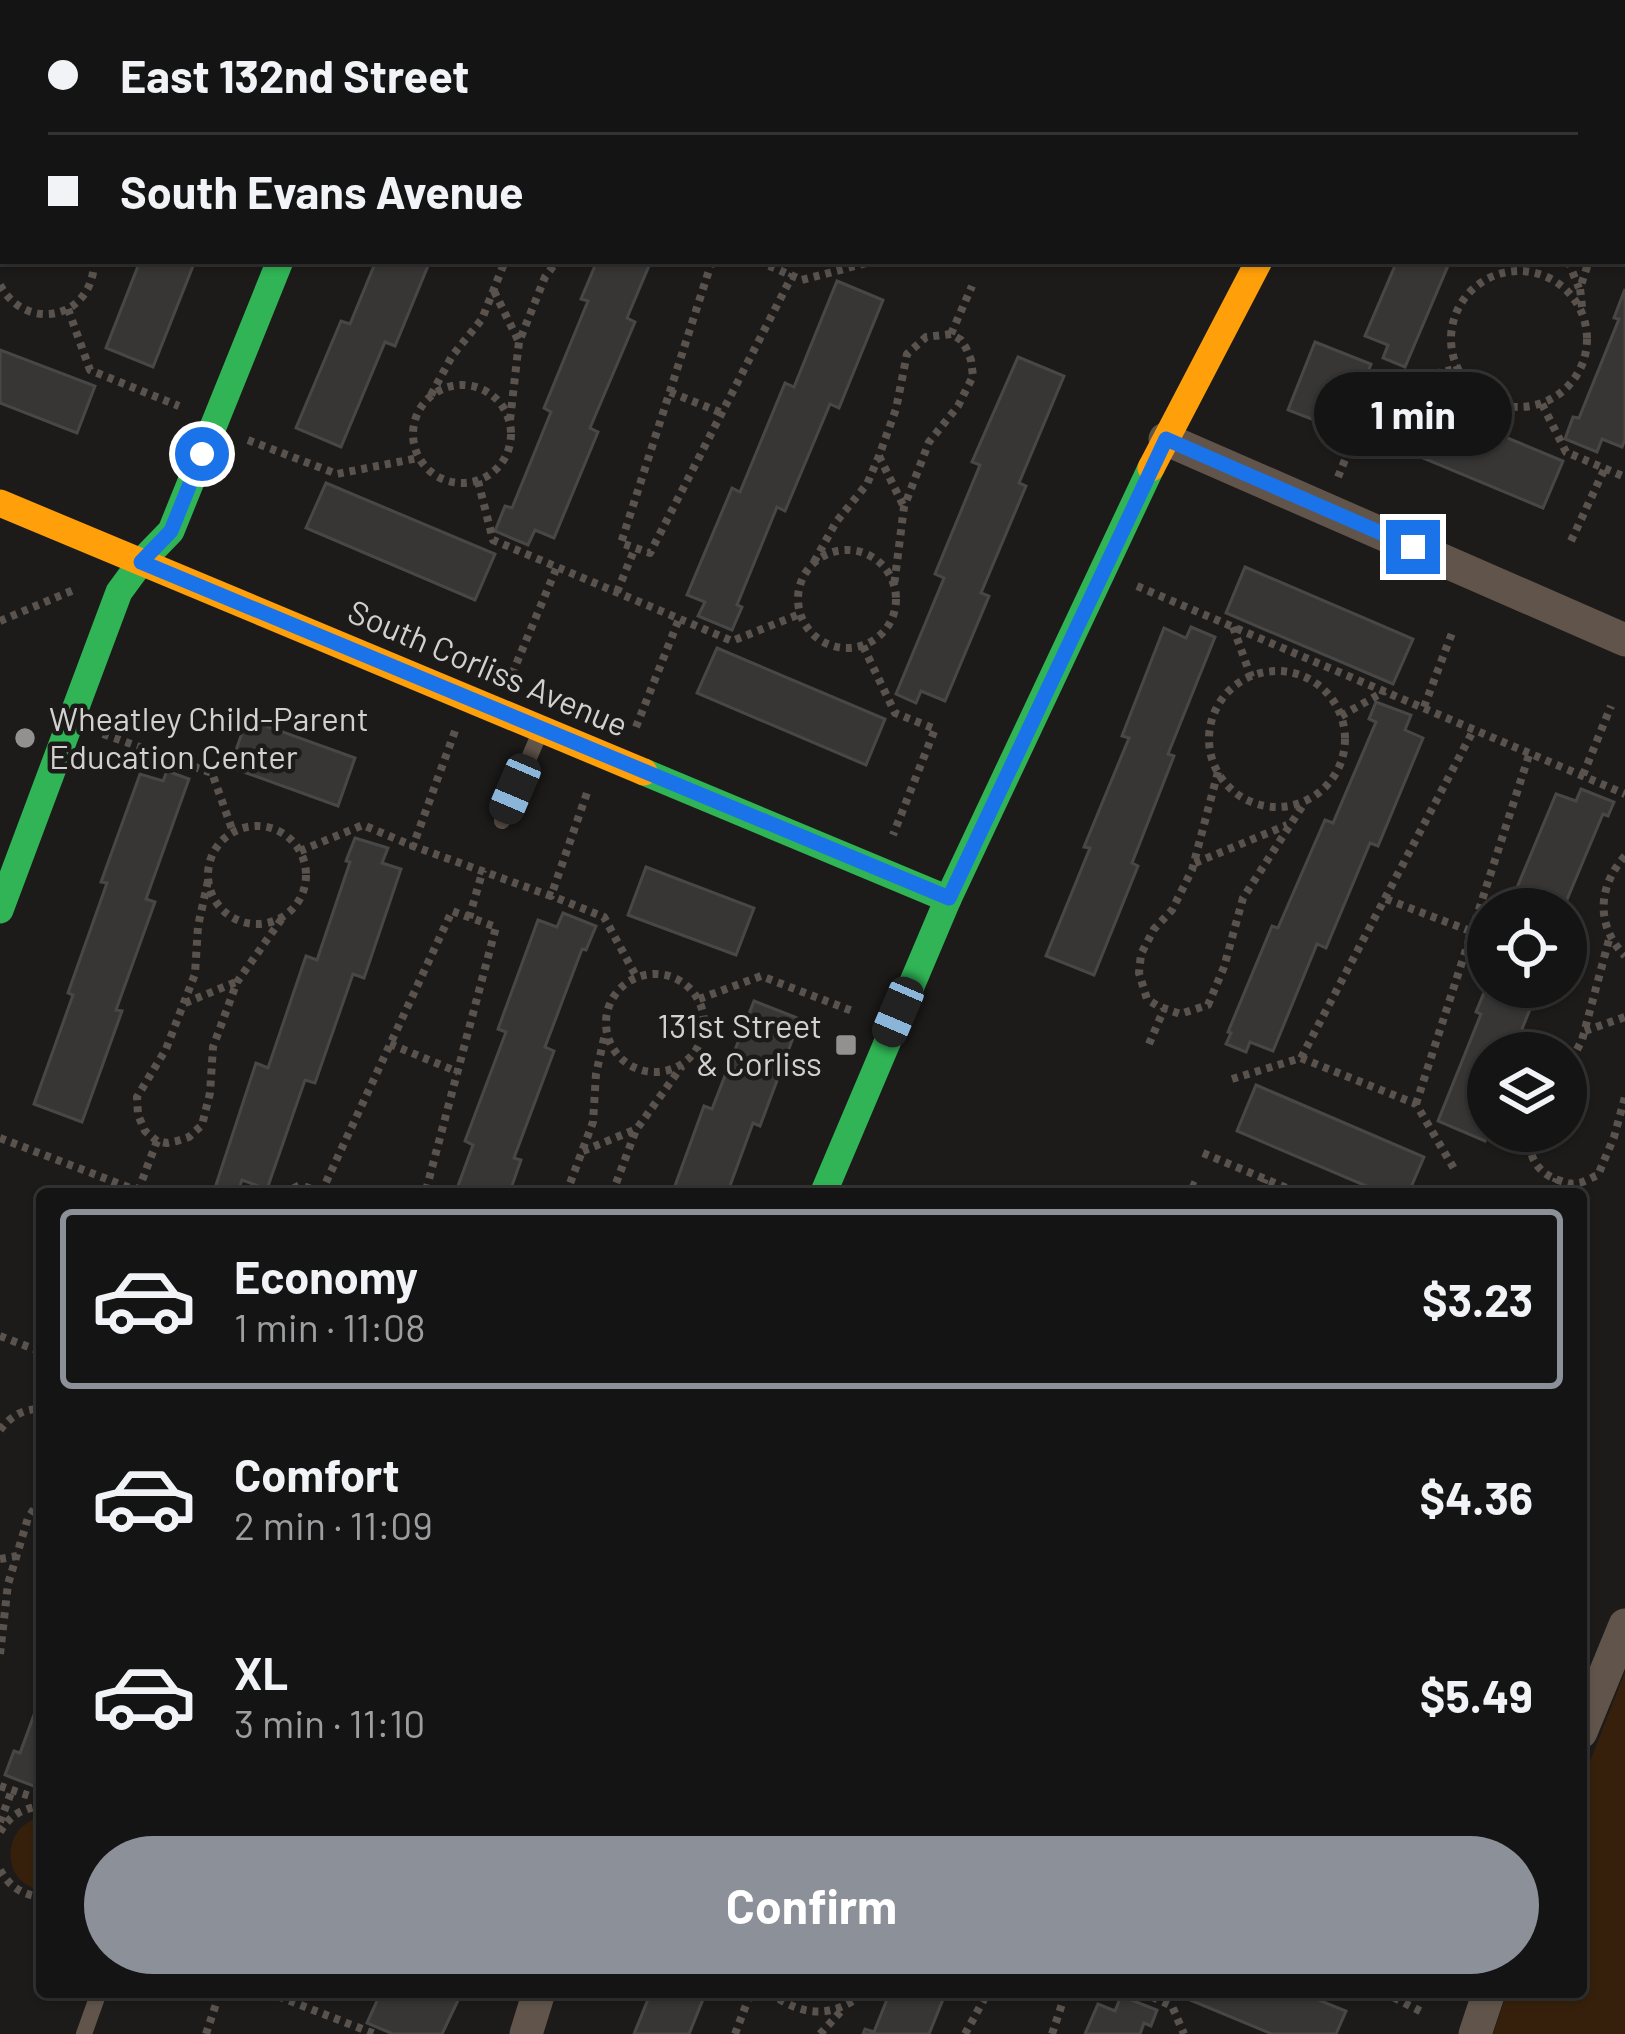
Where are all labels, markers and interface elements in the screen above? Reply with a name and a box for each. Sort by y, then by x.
text: East 132nd Street [120,48,469,102]
text: South Evans Avenue [120,164,524,218]
callout: 1 min [1314,373,1512,457]
text: 1 min [1370,390,1456,437]
route start [175,427,229,481]
route end [1386,520,1440,574]
street label: South Corliss Avenue [342,590,634,744]
place label: Wheatley Child-Parent Education Center [49,698,369,776]
marker: Wheatley Child-Parent Education Center [12,725,38,751]
car [484,749,546,829]
map controls [1467,888,1587,1152]
button: locate [1467,888,1587,1008]
car [867,972,929,1052]
place label: 131st Street & Corliss [658,1005,822,1083]
marker: 131st Street & Corliss [833,1032,859,1058]
button: layers [1467,1032,1587,1152]
icon: car [90,1245,198,1353]
text: Economy [234,1249,418,1303]
text: $3.23 [1422,1272,1533,1326]
text: 1 min · 11:08 [234,1303,425,1350]
icon: car [90,1443,198,1551]
text: Comfort [234,1447,400,1501]
text: $4.36 [1419,1470,1533,1524]
text: 2 min · 11:09 [234,1501,433,1548]
icon: car [90,1641,198,1749]
text: XL [234,1645,288,1699]
text: $5.49 [1420,1668,1533,1722]
text: 3 min · 11:10 [234,1699,425,1746]
button: Confirm [84,1836,1539,1974]

